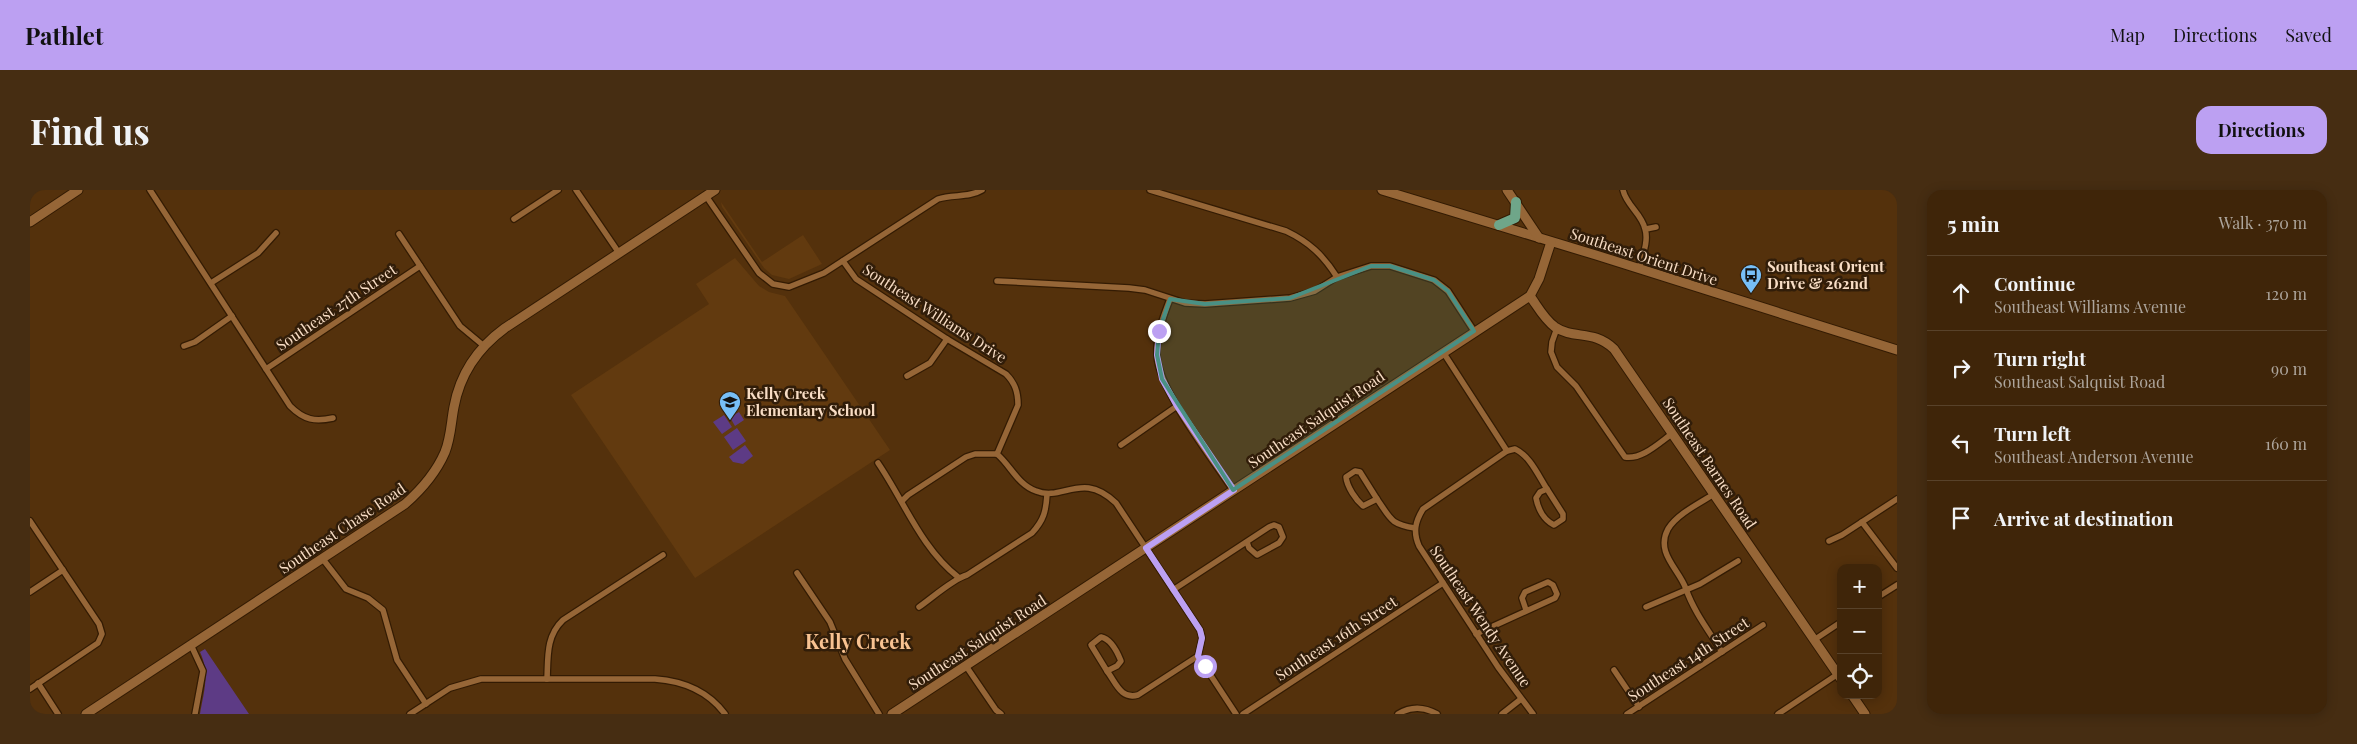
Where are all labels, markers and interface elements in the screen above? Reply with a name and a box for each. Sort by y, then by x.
text: Pathlet [25,19,103,51]
text: Map [2110,23,2145,47]
text: Directions [2173,23,2257,47]
text: Saved [2285,23,2332,47]
button: Directions [2196,106,2327,154]
text: Find us [30,107,150,154]
text: 5 min [1947,209,2000,237]
text: Walk · 370 m [2218,212,2307,233]
street label: Southeast Orient Drive [1568,223,1720,289]
place label: Southeast Orient Drive & 262nd [1767,256,1885,293]
street label: Southeast 27th Street [272,259,401,355]
street label: Southeast Williams Drive [859,259,1011,367]
bus stop icon: Southeast Orient Drive & 262nd [1739,263,1763,294]
text: Continue [1994,270,2075,296]
icon: ahead [1947,279,1975,307]
text: 120 m [2266,283,2307,304]
text: Southeast Williams Avenue [1994,296,2186,317]
route end [1148,320,1171,343]
text: Turn right [1994,345,2086,371]
icon: right [1947,354,1975,382]
text: 90 m [2271,358,2307,379]
street label: Southeast Salquist Road [1244,366,1388,472]
text: Southeast Salquist Road [1994,371,2165,392]
place label: Kelly Creek Elementary School [746,383,876,420]
school or university icon: Kelly Creek Elementary School [718,390,742,421]
street label: Southeast Barnes Road [1659,393,1762,533]
text: Turn left [1994,420,2071,446]
icon: left [1947,429,1975,457]
text: 160 m [2265,433,2307,454]
text: Southeast Anderson Avenue [1994,446,2194,467]
street label: Southeast Chase Road [275,478,409,578]
icon: arrive [1947,504,1975,532]
text: Arrive at destination [1994,505,2174,531]
street label: Southeast Wendy Avenue [1426,541,1536,691]
map controls [1837,564,1882,699]
button: + [1837,564,1882,609]
street label: Southeast Salquist Road [904,590,1050,694]
street label: Southeast 16th Street [1271,591,1401,685]
button: − [1837,609,1882,654]
street label: Southeast 14th Street [1623,612,1753,706]
district label: Kelly Creek [805,627,911,654]
button: locate [1837,654,1882,699]
route start [1194,655,1217,678]

